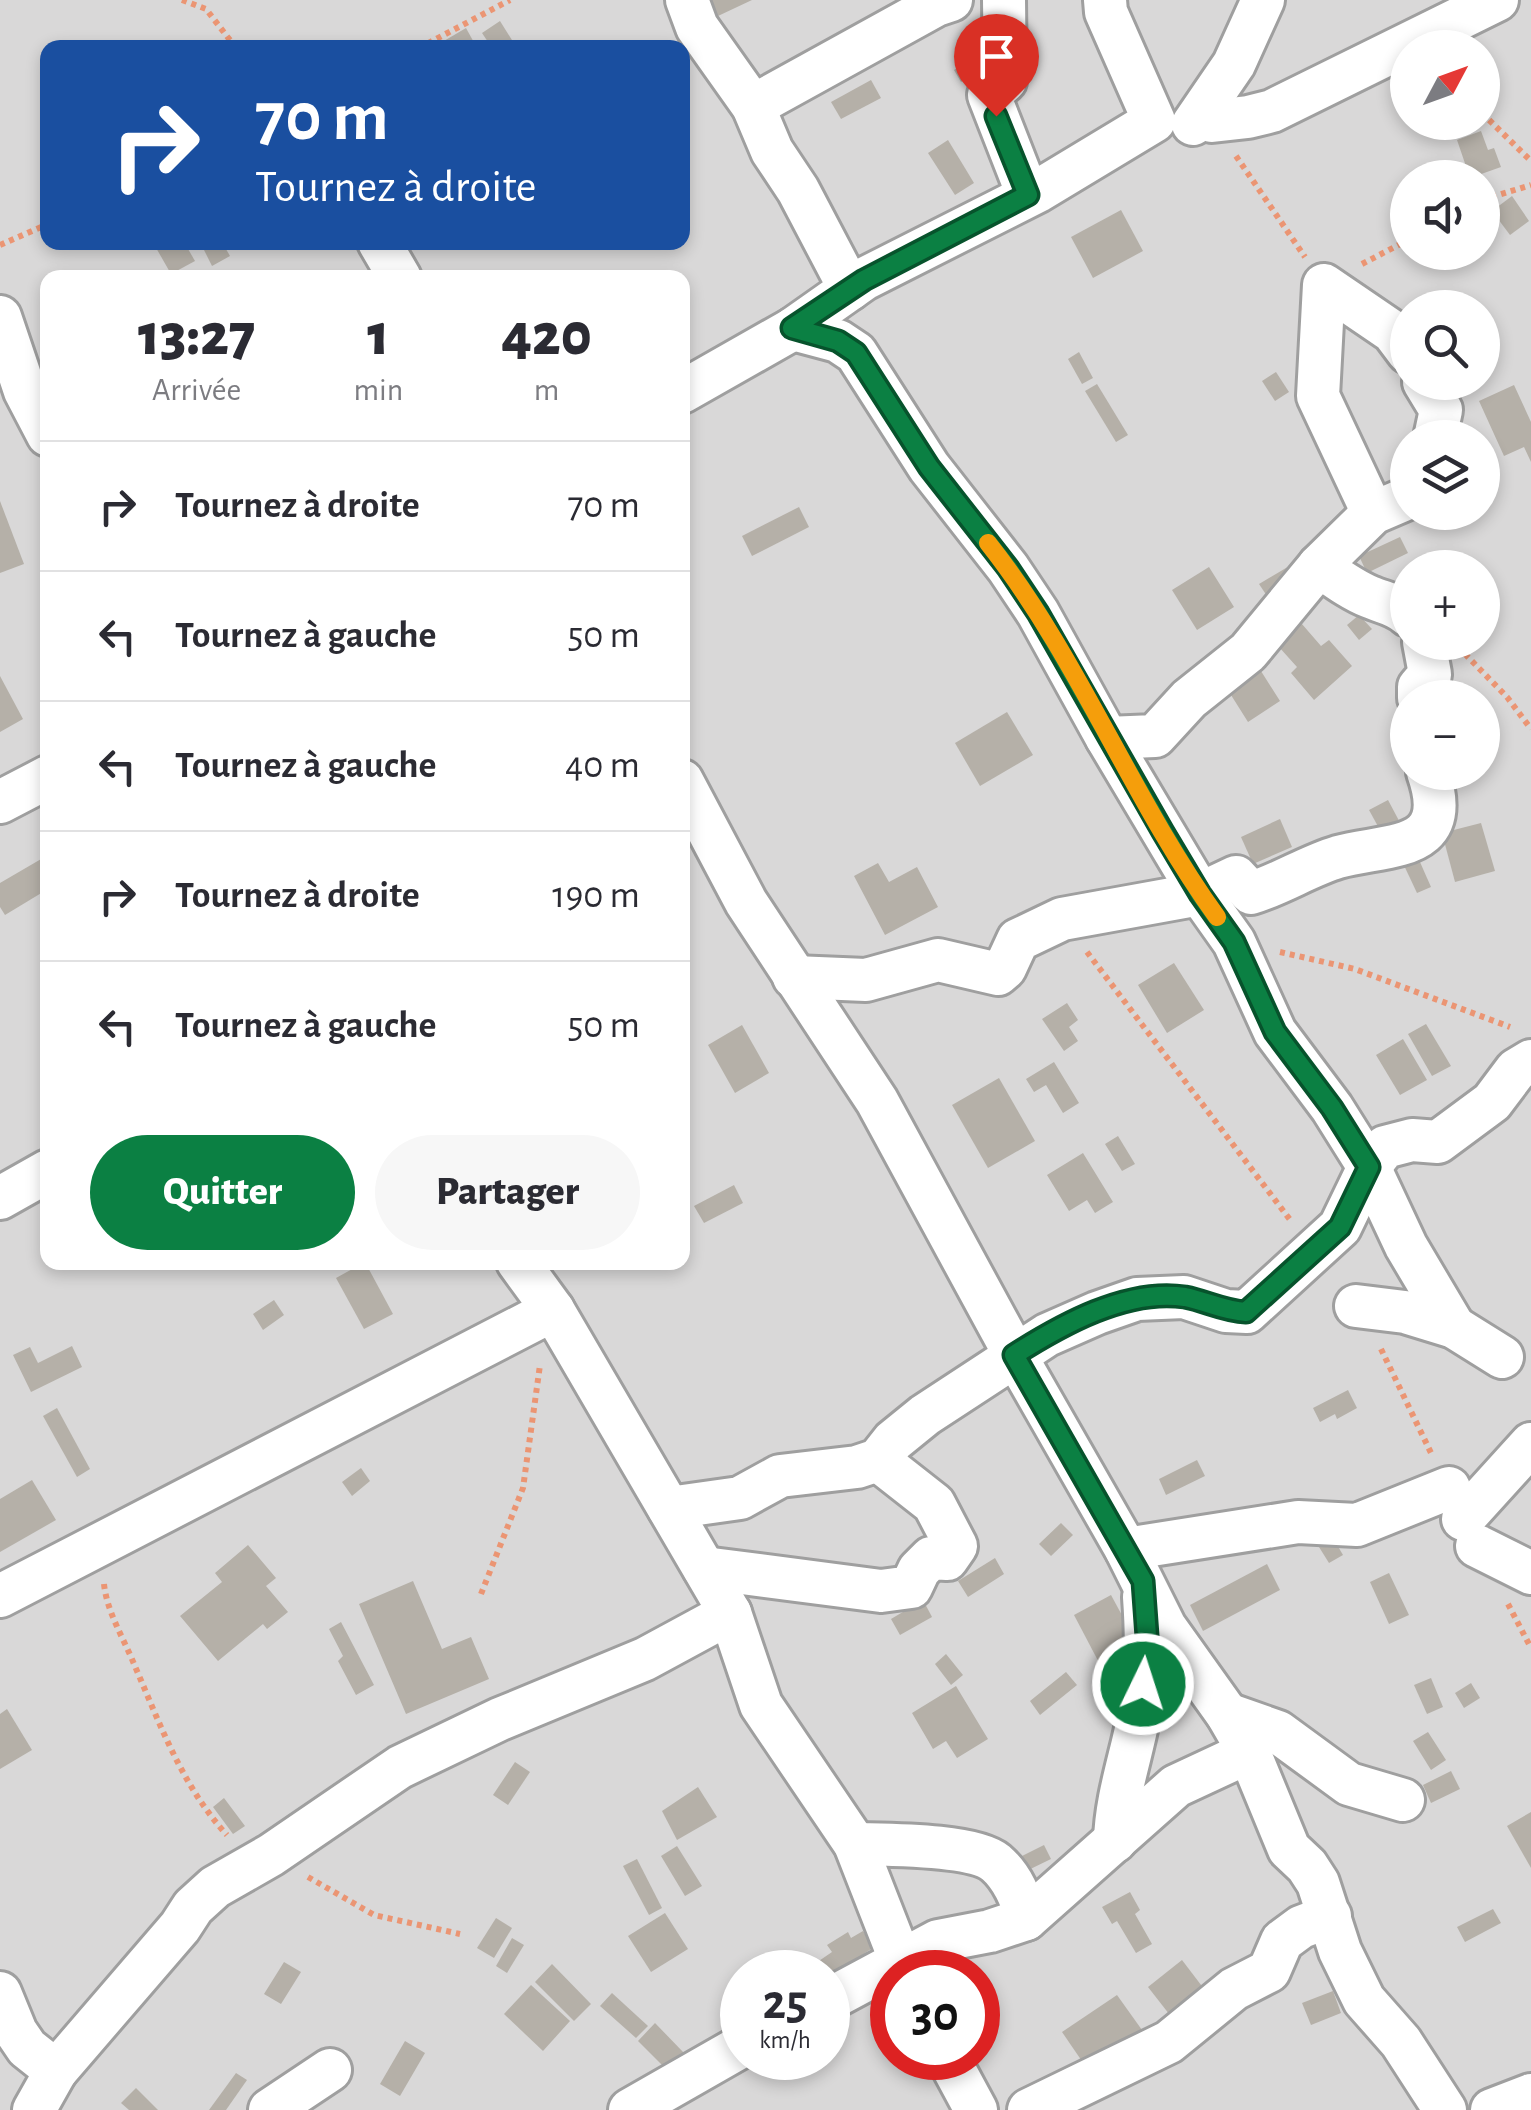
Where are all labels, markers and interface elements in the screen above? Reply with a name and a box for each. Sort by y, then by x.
pin [954,14,1039,117]
icon: arrive [969,29,1024,84]
north arrow [1390,30,1500,140]
map controls [1390,30,1500,790]
icon: right [90,80,220,210]
text: 70 m [255,83,389,153]
button: sound [1390,160,1500,270]
text: Tournez à droite [255,165,537,210]
button: search [1390,290,1500,400]
text: 13:27 [138,306,255,366]
text: 1 [367,306,389,366]
text: 420 [501,306,592,366]
text: Arrivée [152,374,241,406]
text: min [353,374,403,406]
text: m [534,374,559,406]
button: layers [1390,420,1500,530]
icon: right [90,479,145,534]
text: Tournez à droite [175,487,420,525]
text: 70 m [567,487,640,525]
button: + [1390,550,1500,660]
icon: left [90,609,145,664]
text: Tournez à gauche [175,617,437,655]
text: 50 m [567,617,640,655]
button: − [1390,680,1500,790]
icon: left [90,739,145,794]
text: Tournez à gauche [175,747,437,785]
text: 40 m [565,747,640,785]
icon: right [90,869,145,924]
text: Tournez à droite [175,877,420,915]
text: 190 m [552,877,640,915]
icon: left [90,999,145,1054]
text: Tournez à gauche [175,1007,437,1045]
text: 50 m [567,1007,640,1045]
button: Quitter [90,1135,355,1250]
button: Partager [375,1135,640,1250]
position arrow [1091,1632,1195,1736]
speed limit sign: 30 [870,1950,1000,2080]
text: 25 [762,1978,808,2028]
text: km/h [759,2028,811,2053]

